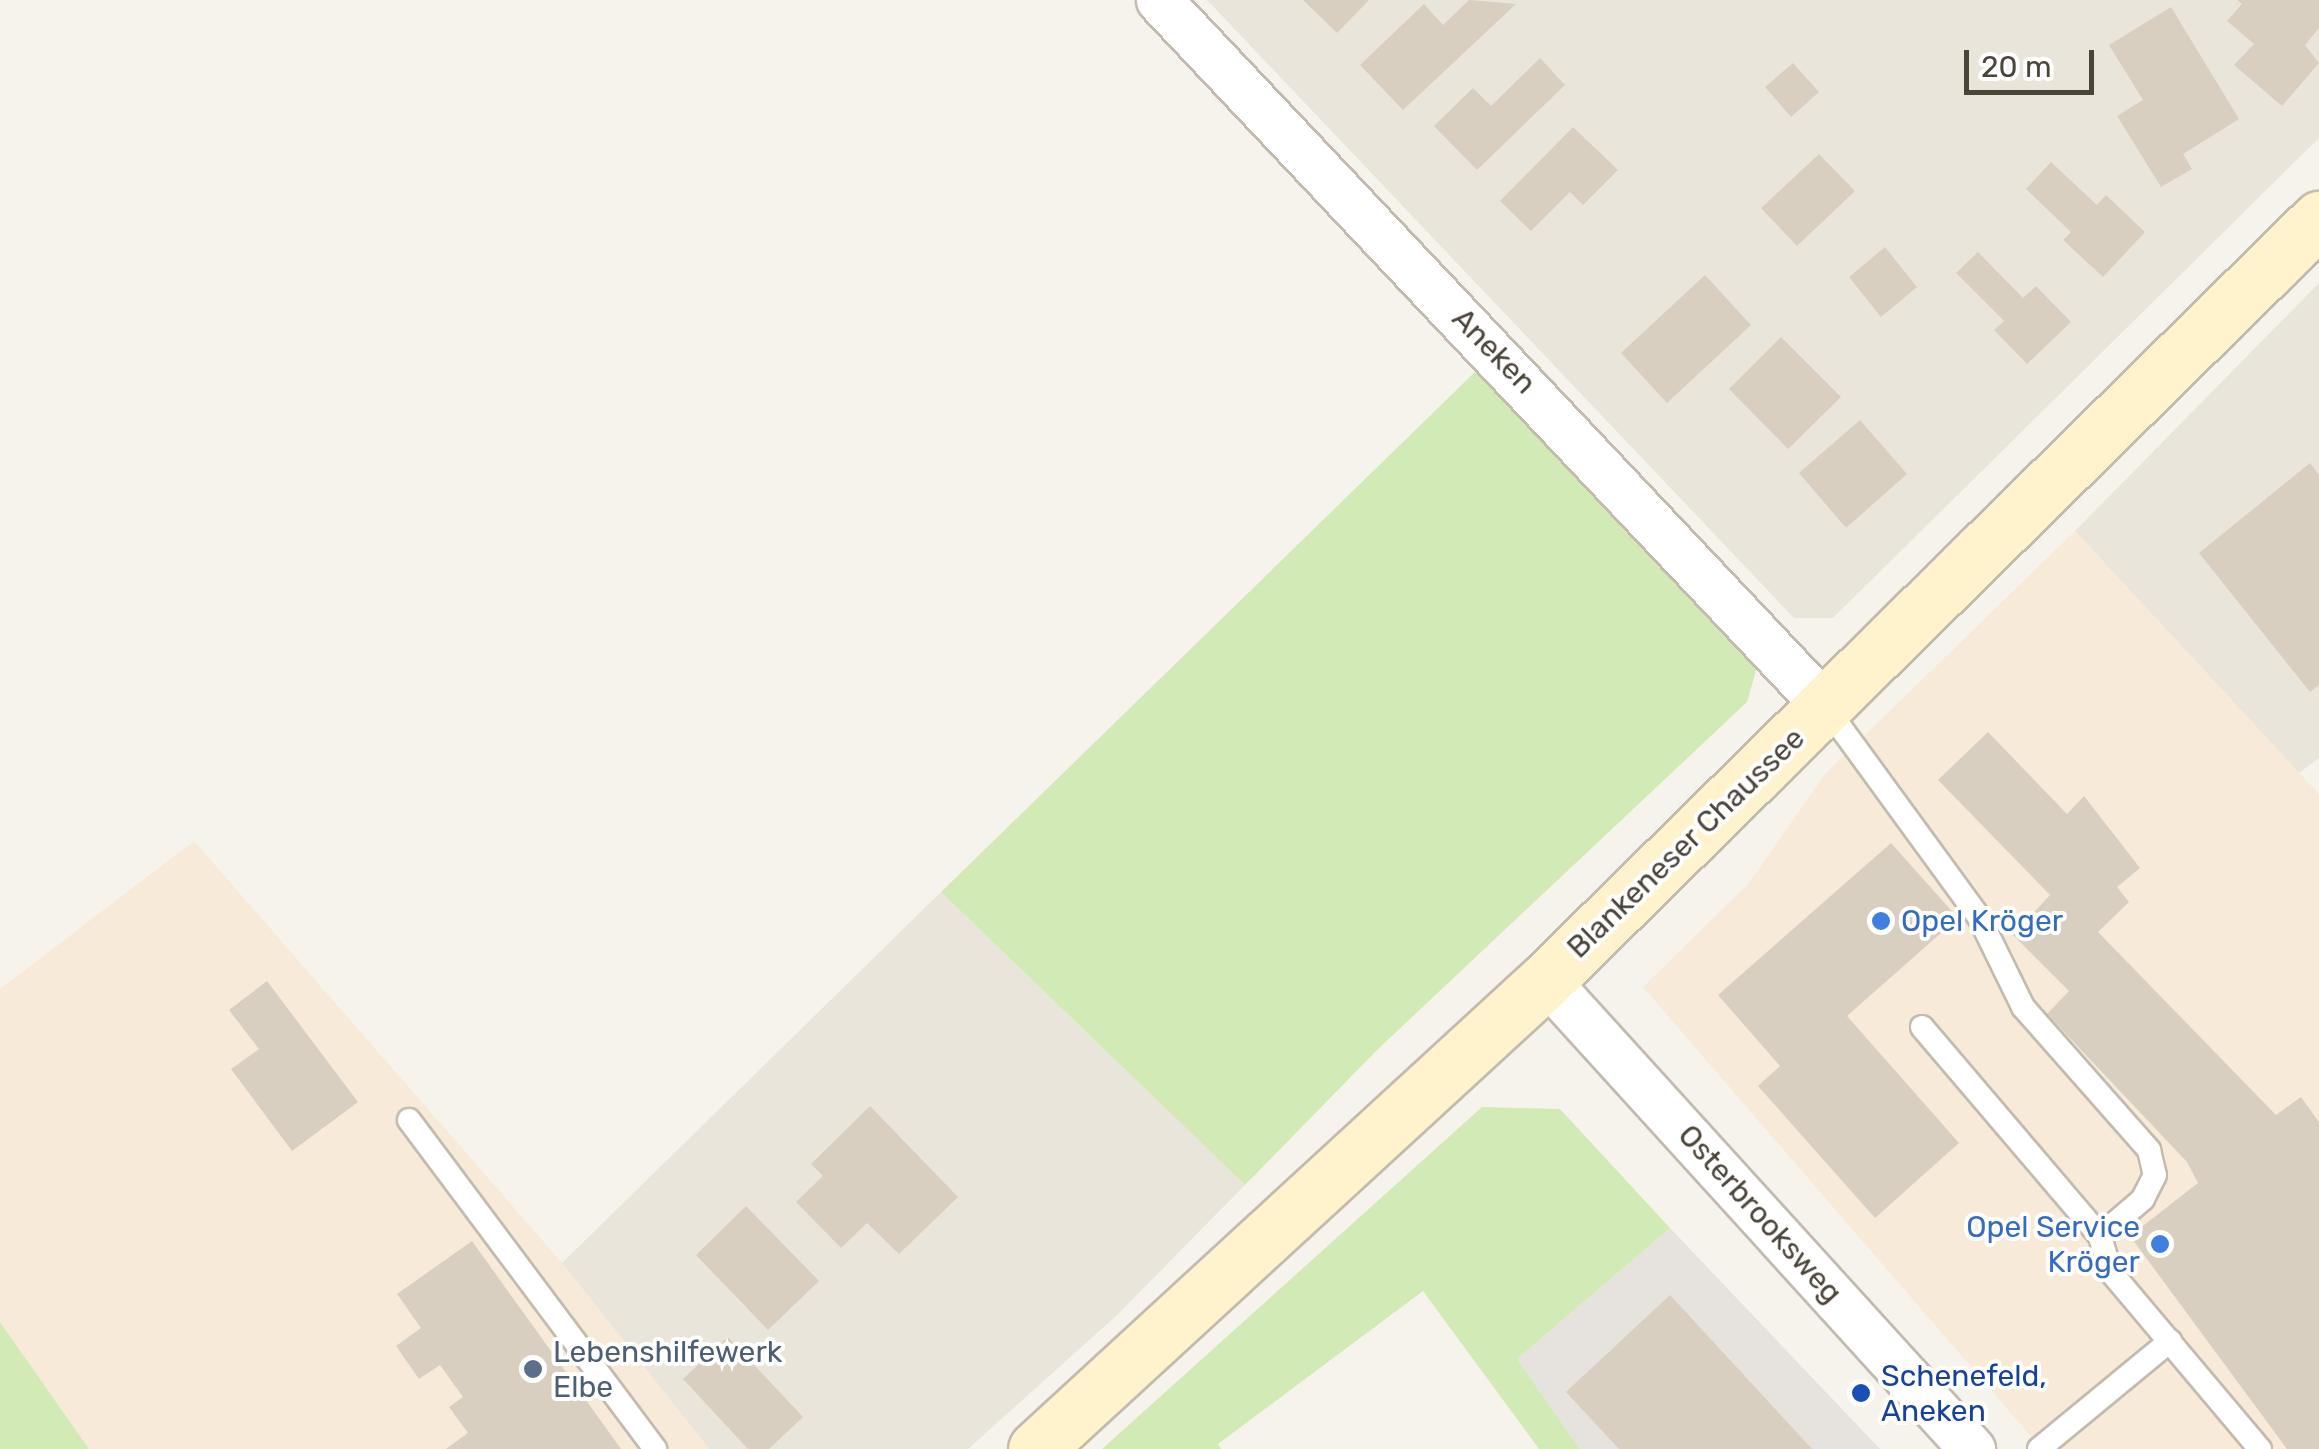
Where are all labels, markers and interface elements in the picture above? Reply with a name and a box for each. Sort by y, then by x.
scale bar [1969,30,2099,92]
text: 20 m [1981,49,2052,85]
street label: Aneken [1445,301,1543,401]
street label: Blankeneser Chaussee [1560,720,1812,966]
place label: Opel Kröger [1901,903,2063,939]
marker: Opel Kröger [1870,910,1892,932]
street label: Osterbrooksweg [1671,1117,1849,1311]
place label: Opel Service Kröger [1966,1209,2140,1280]
marker: Opel Service Kröger [2149,1233,2171,1255]
place label: Lebenshilfewerk Elbe [553,1334,782,1404]
marker: Lebenshilfewerk Elbe [522,1358,544,1380]
place label: Schenefeld, Aneken [1881,1358,2047,1428]
marker: Schenefeld, Aneken [1850,1382,1872,1404]

